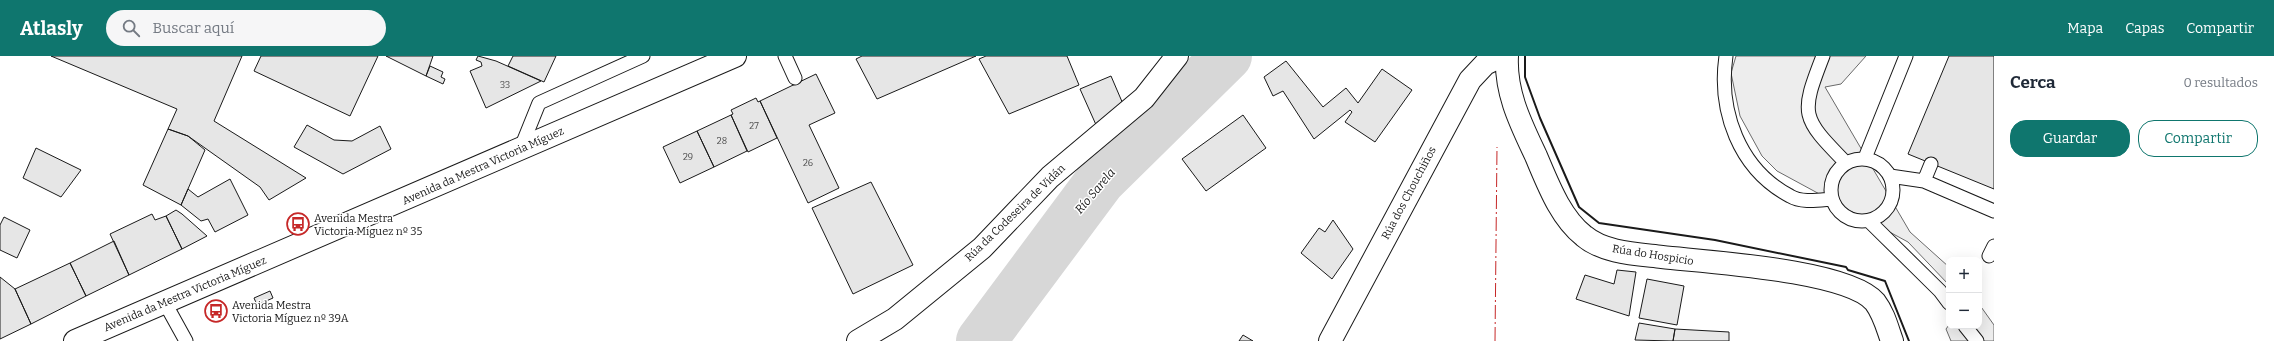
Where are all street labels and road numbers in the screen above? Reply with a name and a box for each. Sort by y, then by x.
street label: Avenida da Mestra Victoria Míguez [400,124,566,208]
street label: Rúa dos Chouchiños [1379,144,1439,242]
street label: Rúa da Codeseira de Vidán [962,162,1068,264]
street label: Rúa do Hospicio [1611,242,1695,268]
street label: Avenida da Mestra Victoria Míguez [102,254,268,334]

